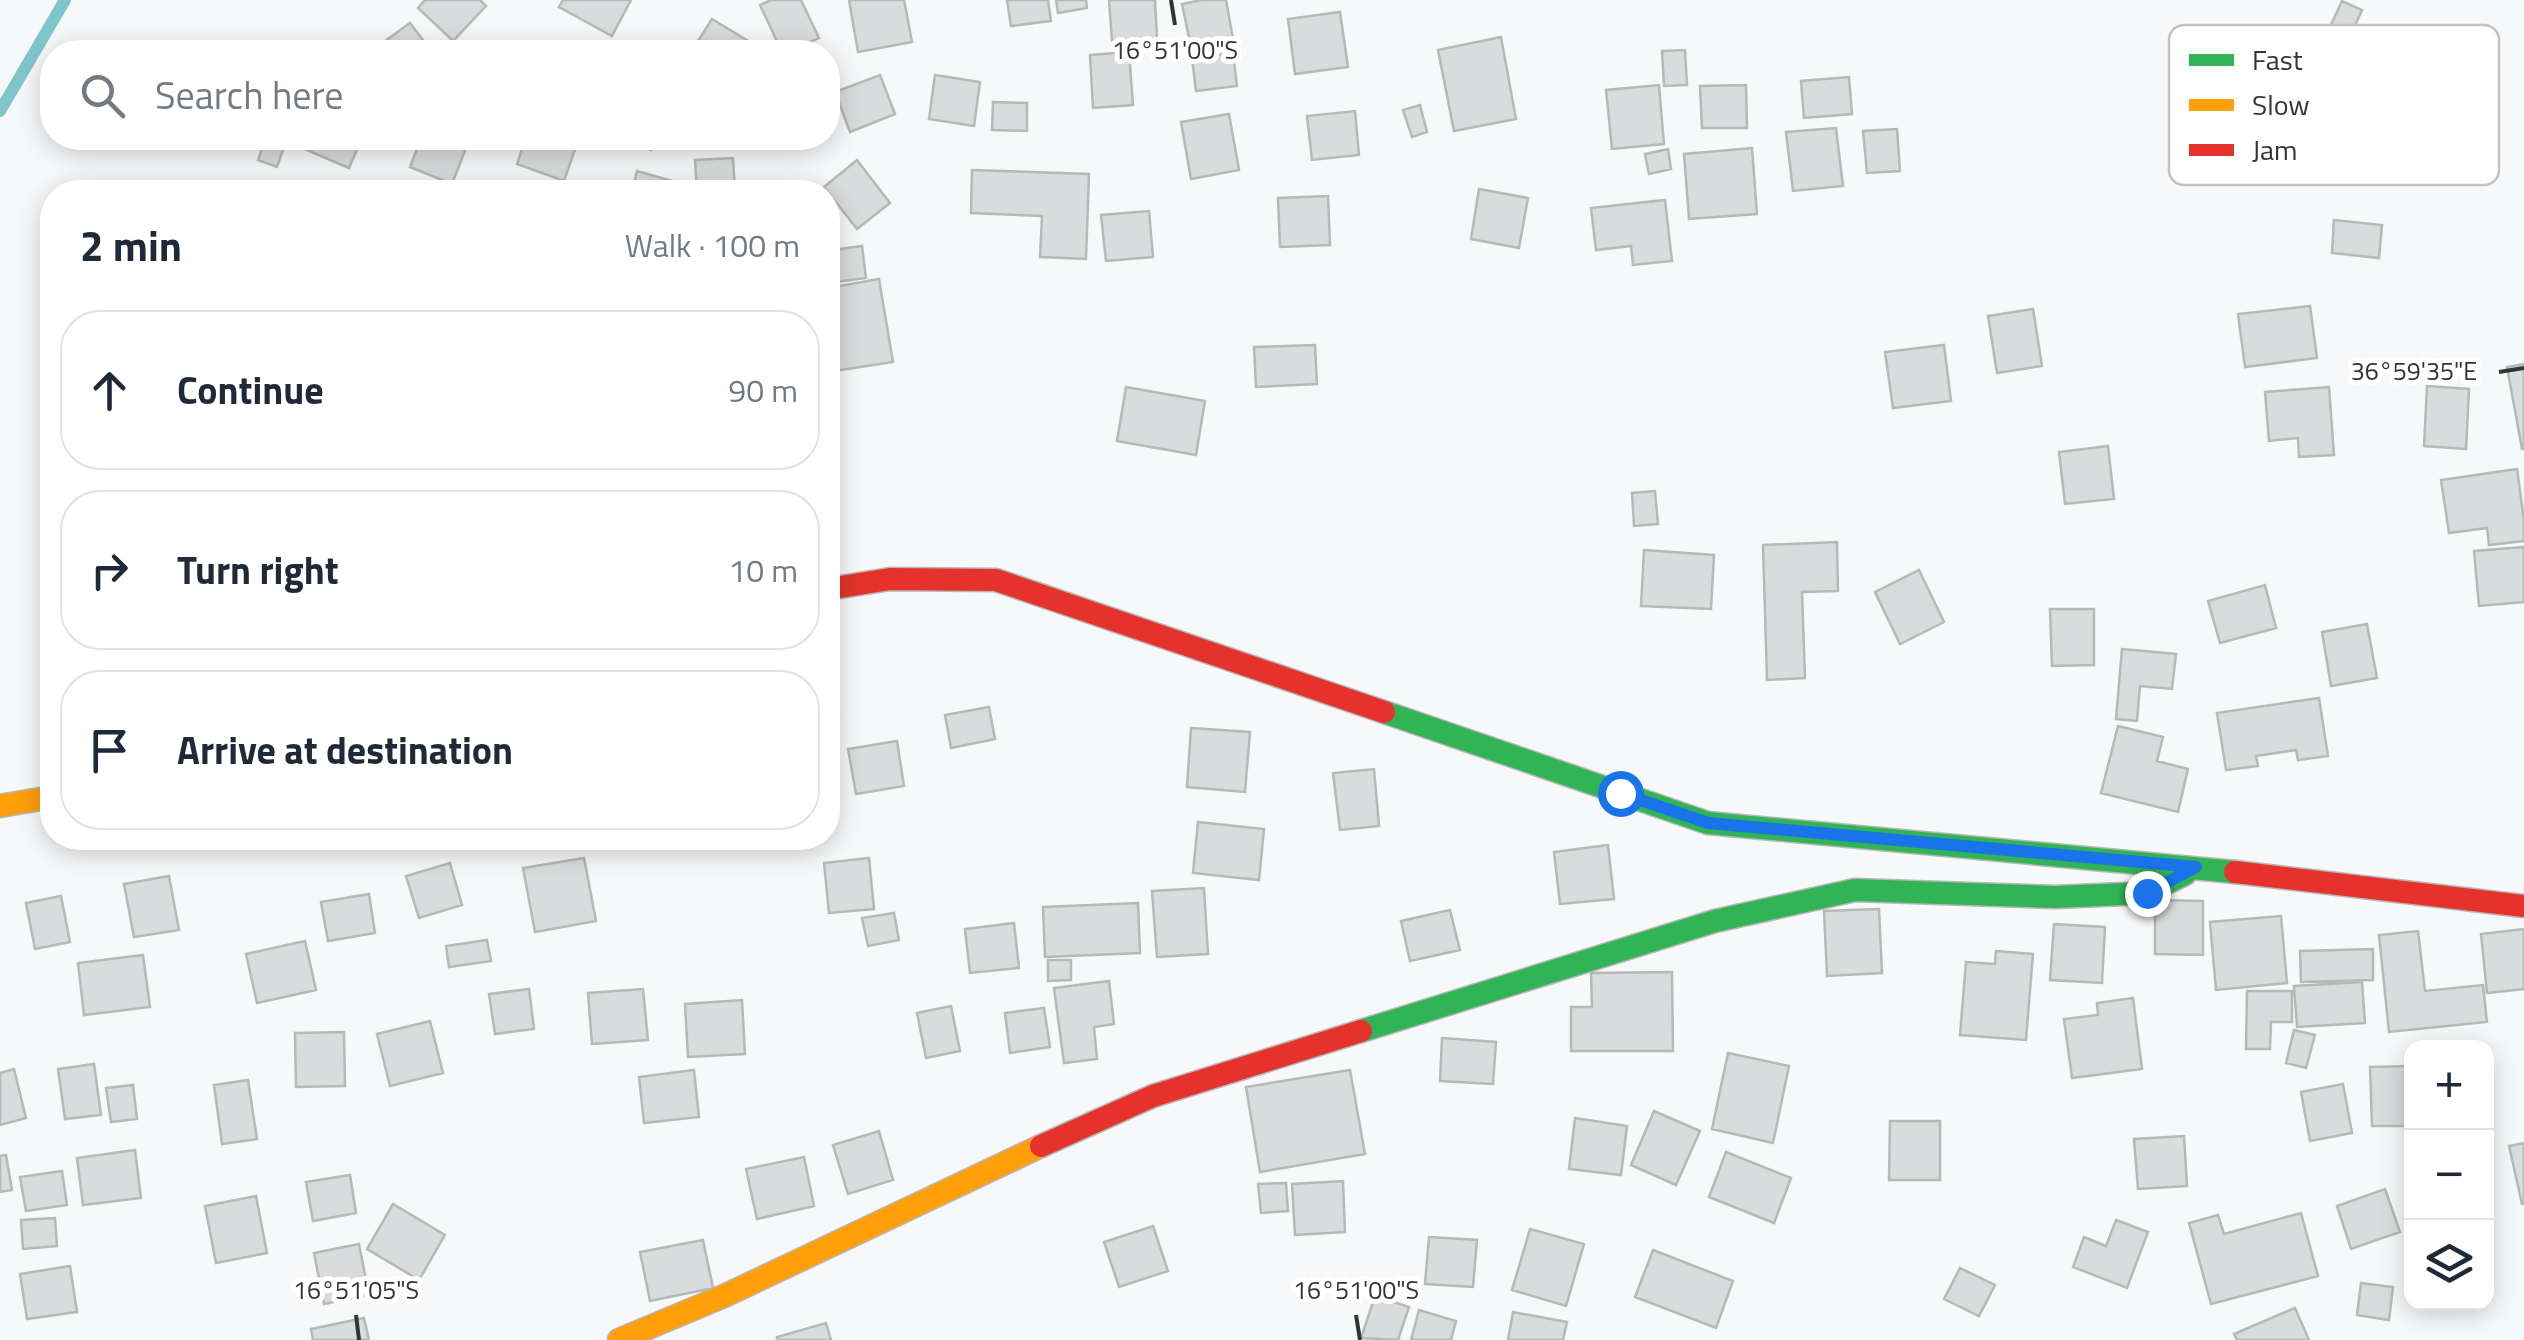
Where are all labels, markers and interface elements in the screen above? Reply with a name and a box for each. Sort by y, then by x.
legend [2169,25,2499,185]
text: 16°51'00"S [1112,31,1238,69]
text: Fast [2252,38,2303,81]
search box [40,40,840,150]
text: Search here [155,66,343,124]
icon: search [75,68,130,123]
text: Slow [2252,83,2310,126]
text: Jam [2252,128,2298,171]
text: 2 min [80,213,182,277]
text: Walk · 100 m [625,221,800,269]
text: 36°59'35"E [2351,352,2477,390]
text: Continue [177,361,324,419]
icon: ahead [82,363,137,418]
text: 90 m [728,366,798,414]
text: Turn right [177,541,339,599]
icon: right [82,543,137,598]
text: 10 m [728,546,798,594]
text: Arrive at destination [177,721,513,779]
icon: arrive [82,723,137,778]
route start [1598,771,1644,817]
route end [2125,871,2171,917]
map controls [2404,1040,2494,1310]
button: + [2404,1040,2494,1130]
button: − [2404,1130,2494,1220]
button: layers [2404,1220,2494,1310]
text: 16°51'05"S [293,1271,419,1309]
text: 16°51'00"S [1293,1271,1419,1309]

